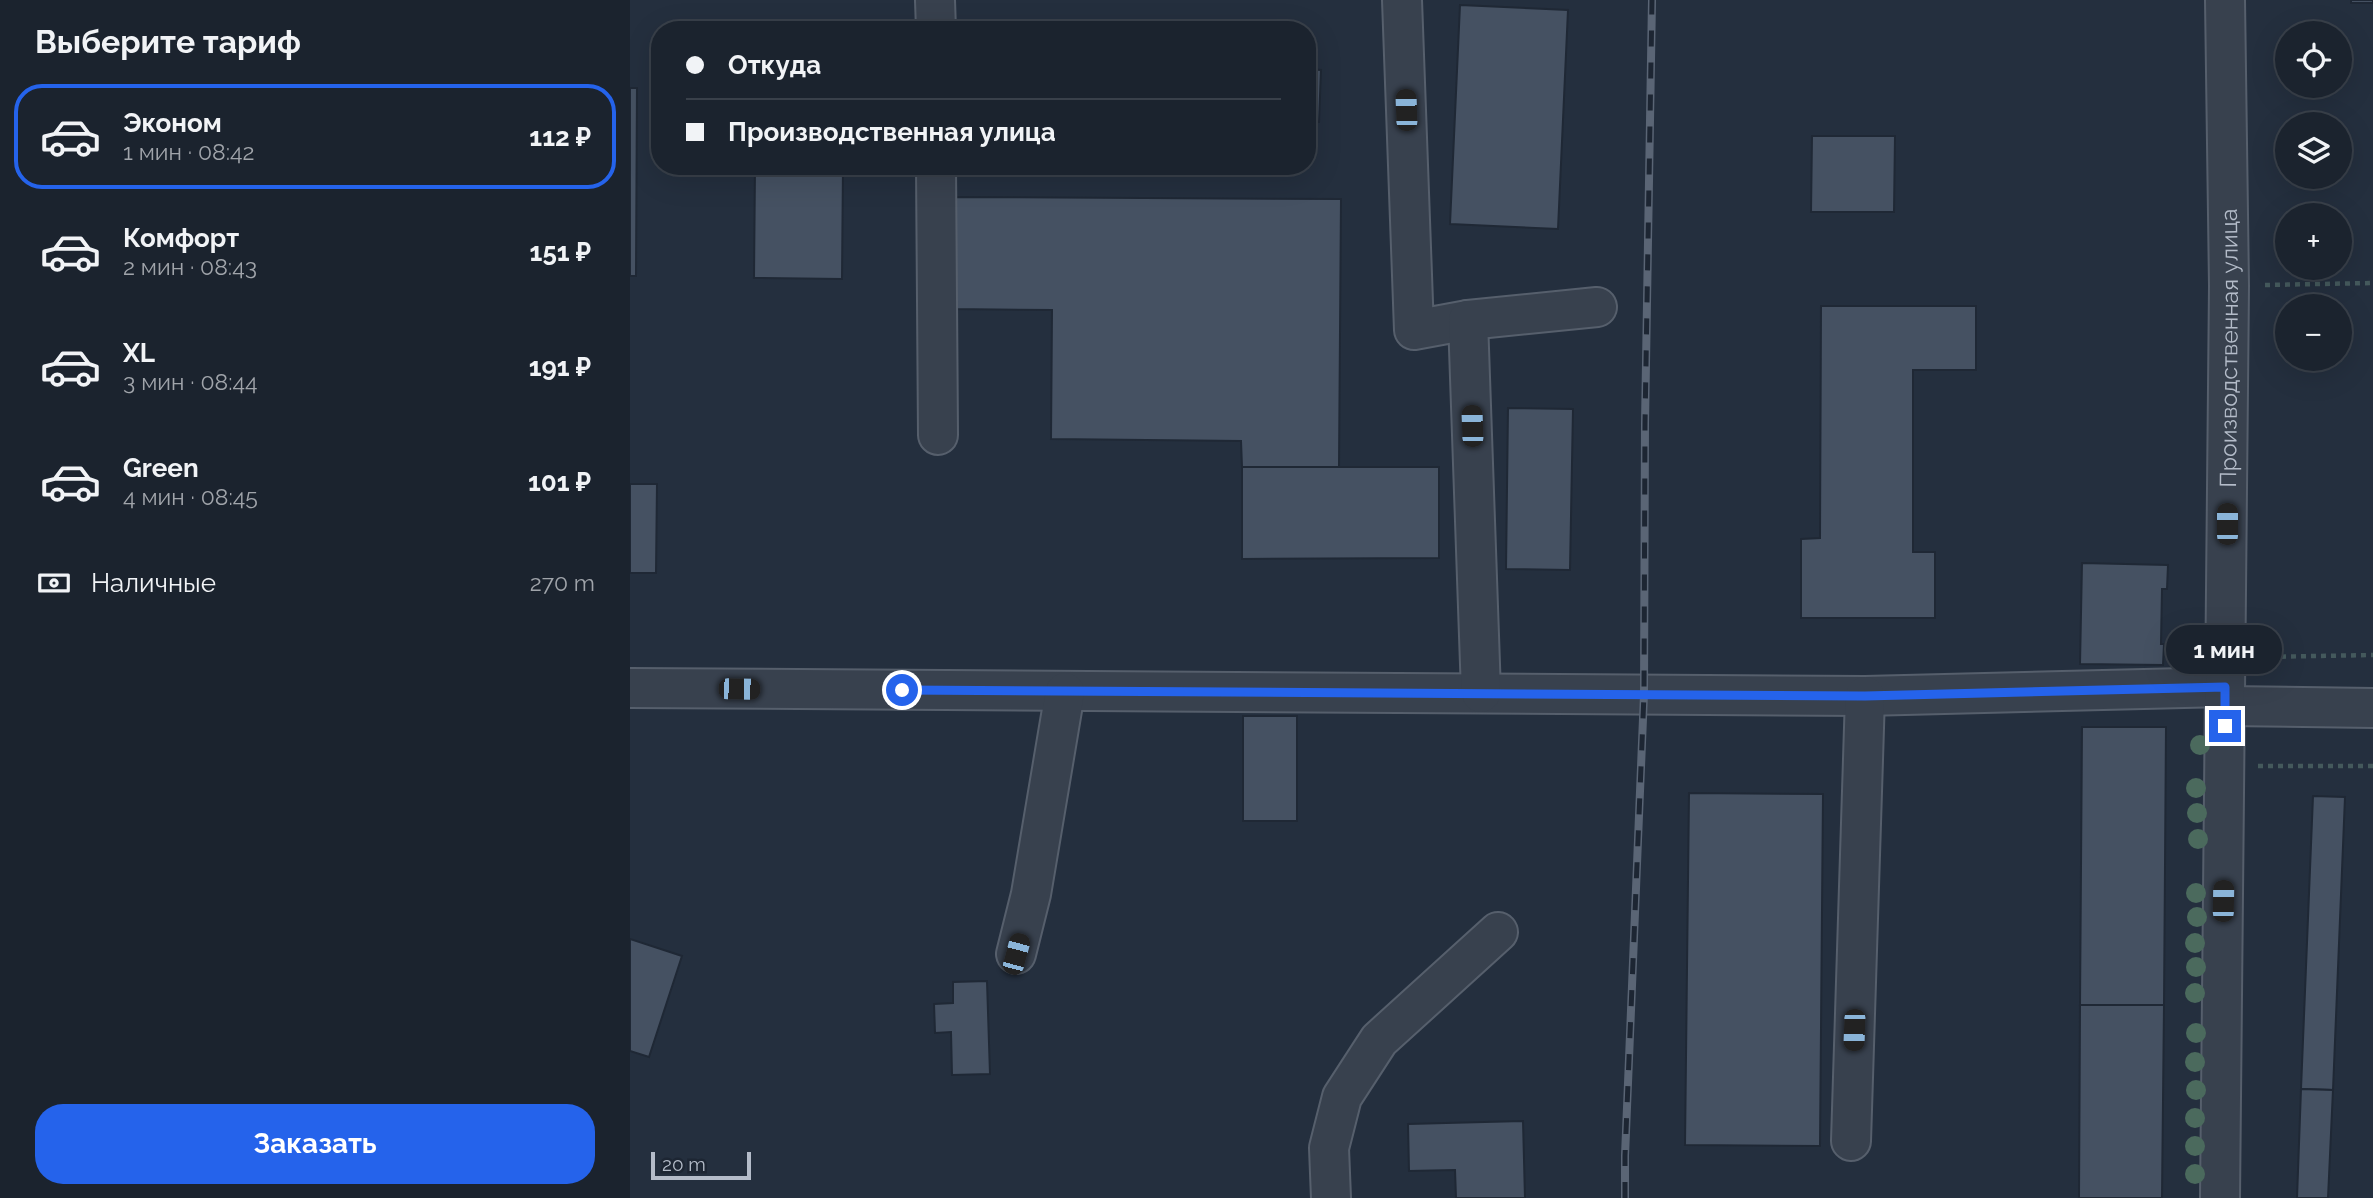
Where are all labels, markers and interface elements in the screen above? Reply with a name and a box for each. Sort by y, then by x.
map controls [2275,21,2352,371]
button: locate [2275,21,2352,98]
text: Выберите тариф [35,23,301,60]
text: Откуда [728,50,821,80]
car [1395,89,1418,131]
icon: car [39,105,102,168]
text: Эконом [123,108,222,138]
button: layers [2275,112,2352,189]
text: Производственная улица [728,117,1056,147]
text: 112 ₽ [529,122,591,152]
text: 1 мин · 08:42 [123,138,255,165]
button: + [2275,203,2352,280]
street label: Производственная улица [2214,208,2243,488]
icon: car [39,220,102,283]
text: Комфорт [123,223,239,253]
text: 151 ₽ [530,237,591,267]
text: 2 мин · 08:43 [123,253,257,280]
button: − [2275,294,2352,371]
icon: car [39,335,102,398]
text: XL [123,338,155,368]
text: 191 ₽ [529,352,591,382]
text: 3 мин · 08:44 [123,368,258,395]
car [1461,405,1484,447]
icon: car [39,450,102,513]
text: Green [123,453,199,483]
text: 101 ₽ [528,467,591,497]
text: 4 мин · 08:45 [123,483,258,510]
car [2217,503,2238,545]
icon: cash [35,564,73,602]
text: Наличные [91,568,216,598]
text: 270 m [530,569,595,596]
callout: 1 мин [2167,624,2283,674]
text: 1 мин [2193,636,2255,663]
route start [886,674,918,706]
car [718,678,761,700]
route end [2209,710,2241,742]
car [2213,880,2234,922]
car [1001,931,1032,977]
car [1843,1009,1866,1051]
button: Заказать [35,1104,595,1184]
scale bar [651,1149,751,1181]
text: 20 m [662,1153,706,1175]

